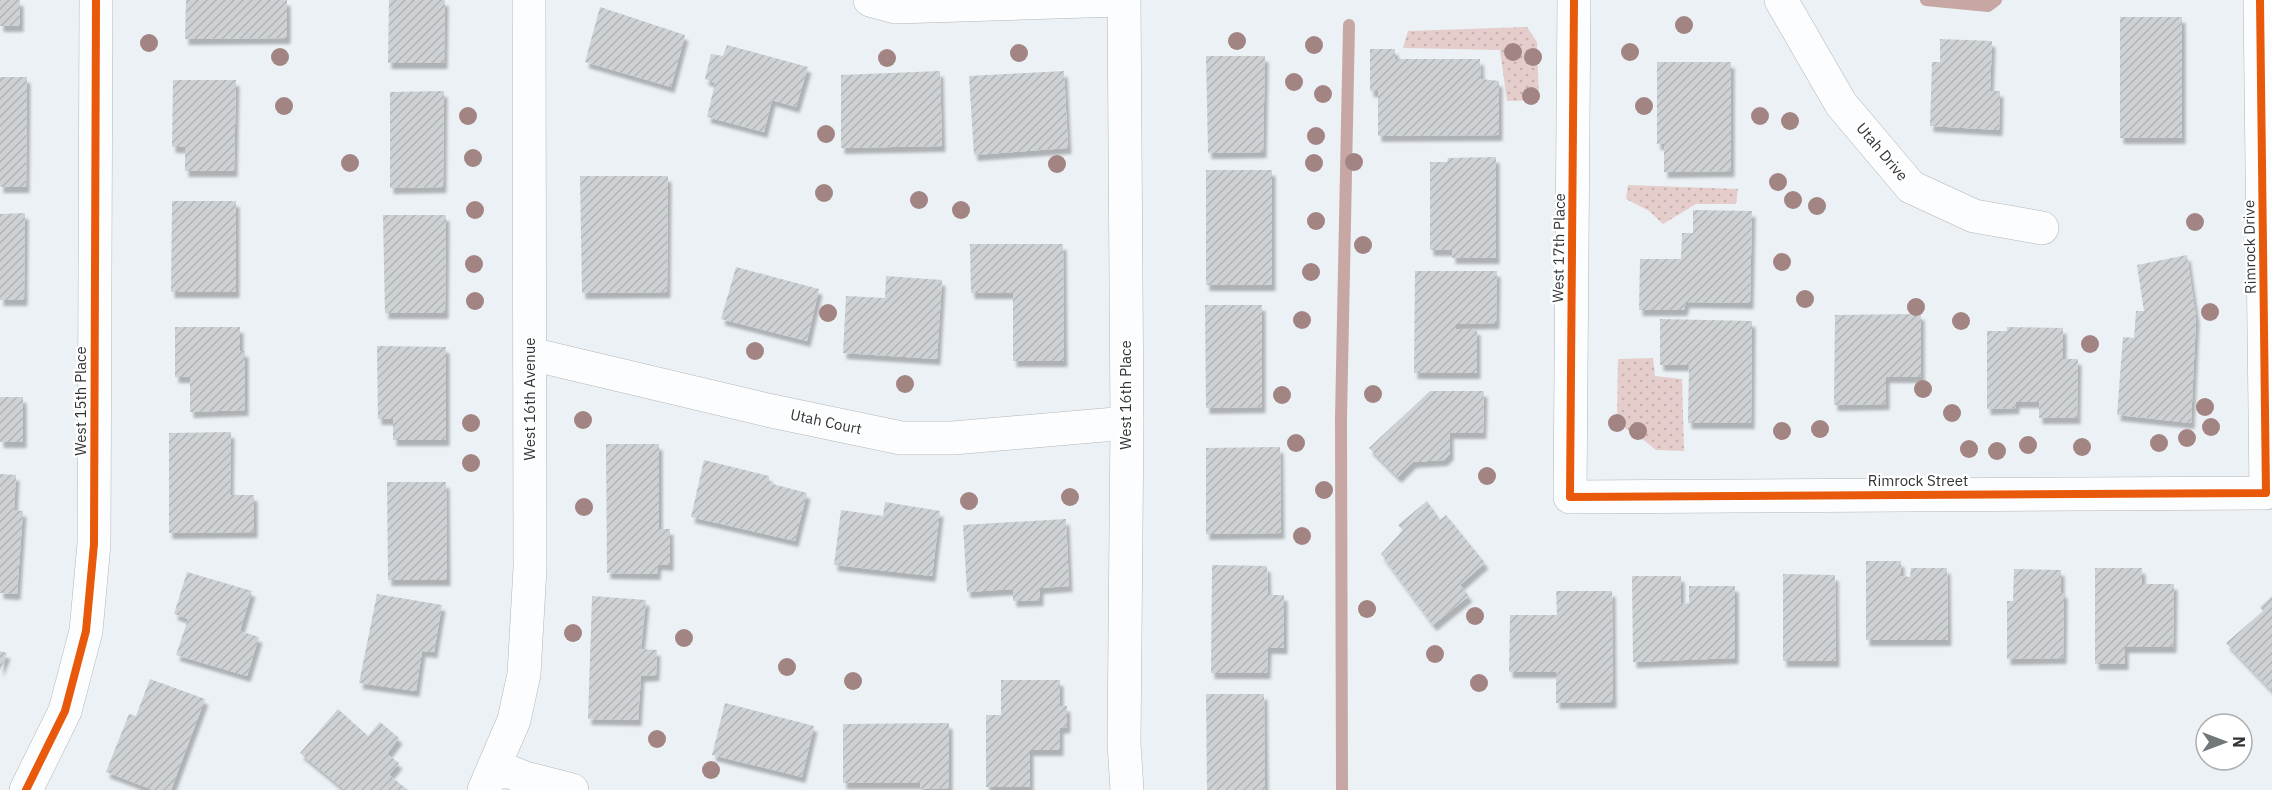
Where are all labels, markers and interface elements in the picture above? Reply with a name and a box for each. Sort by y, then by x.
street label: Utah Drive [1853,119,1912,185]
street label: West 17th Place [1548,193,1569,303]
street label: Rimrock Drive [2239,200,2260,294]
street label: West 16th Avenue [520,338,539,460]
street label: West 16th Place [1116,340,1135,450]
street label: West 15th Place [71,346,90,456]
street label: Utah Court [789,405,864,438]
street label: Rimrock Street [1868,471,1968,490]
north arrow [2194,712,2254,772]
text: N [2229,736,2249,748]

